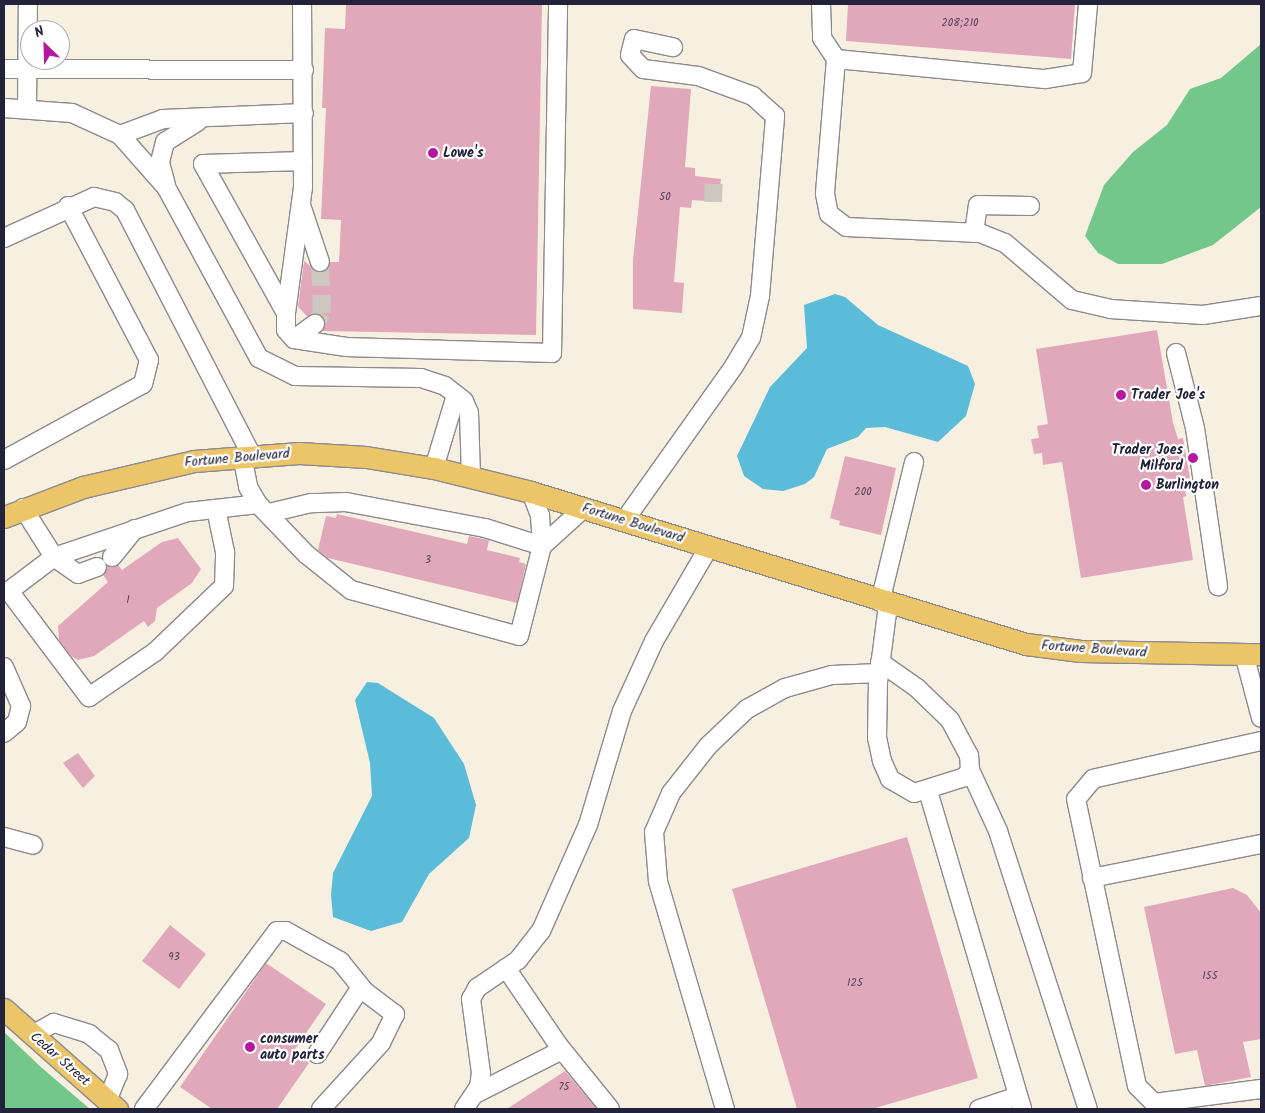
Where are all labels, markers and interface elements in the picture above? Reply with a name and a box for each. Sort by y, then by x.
house number: 208;210 [941,16,979,30]
north arrow [20,20,70,70]
text: N [31,20,48,44]
place label: Lowe's [443,145,483,161]
marker: Lowe's [427,147,439,159]
house number: 50 [659,190,671,204]
place label: Trader Joe's [1131,387,1205,403]
marker: Trader Joe's [1115,389,1127,401]
place label: Trader Joes Milford [1112,442,1183,474]
street label: Fortune Boulevard [184,445,290,471]
marker: Trader Joes Milford [1187,452,1199,464]
place label: Burlington [1156,477,1219,493]
marker: Burlington [1140,479,1152,491]
house number: 200 [854,485,872,499]
street label: Fortune Boulevard [580,500,686,546]
house number: 3 [425,553,431,567]
house number: 1 [126,593,130,607]
street label: Fortune Boulevard [1041,637,1147,661]
house number: 93 [168,950,180,964]
house number: 155 [1202,969,1218,983]
house number: 125 [847,976,863,990]
street label: Cedar Street [27,1028,93,1090]
place label: consumer auto parts [260,1031,325,1064]
marker: consumer auto parts [244,1041,256,1053]
house number: 75 [559,1080,569,1094]

